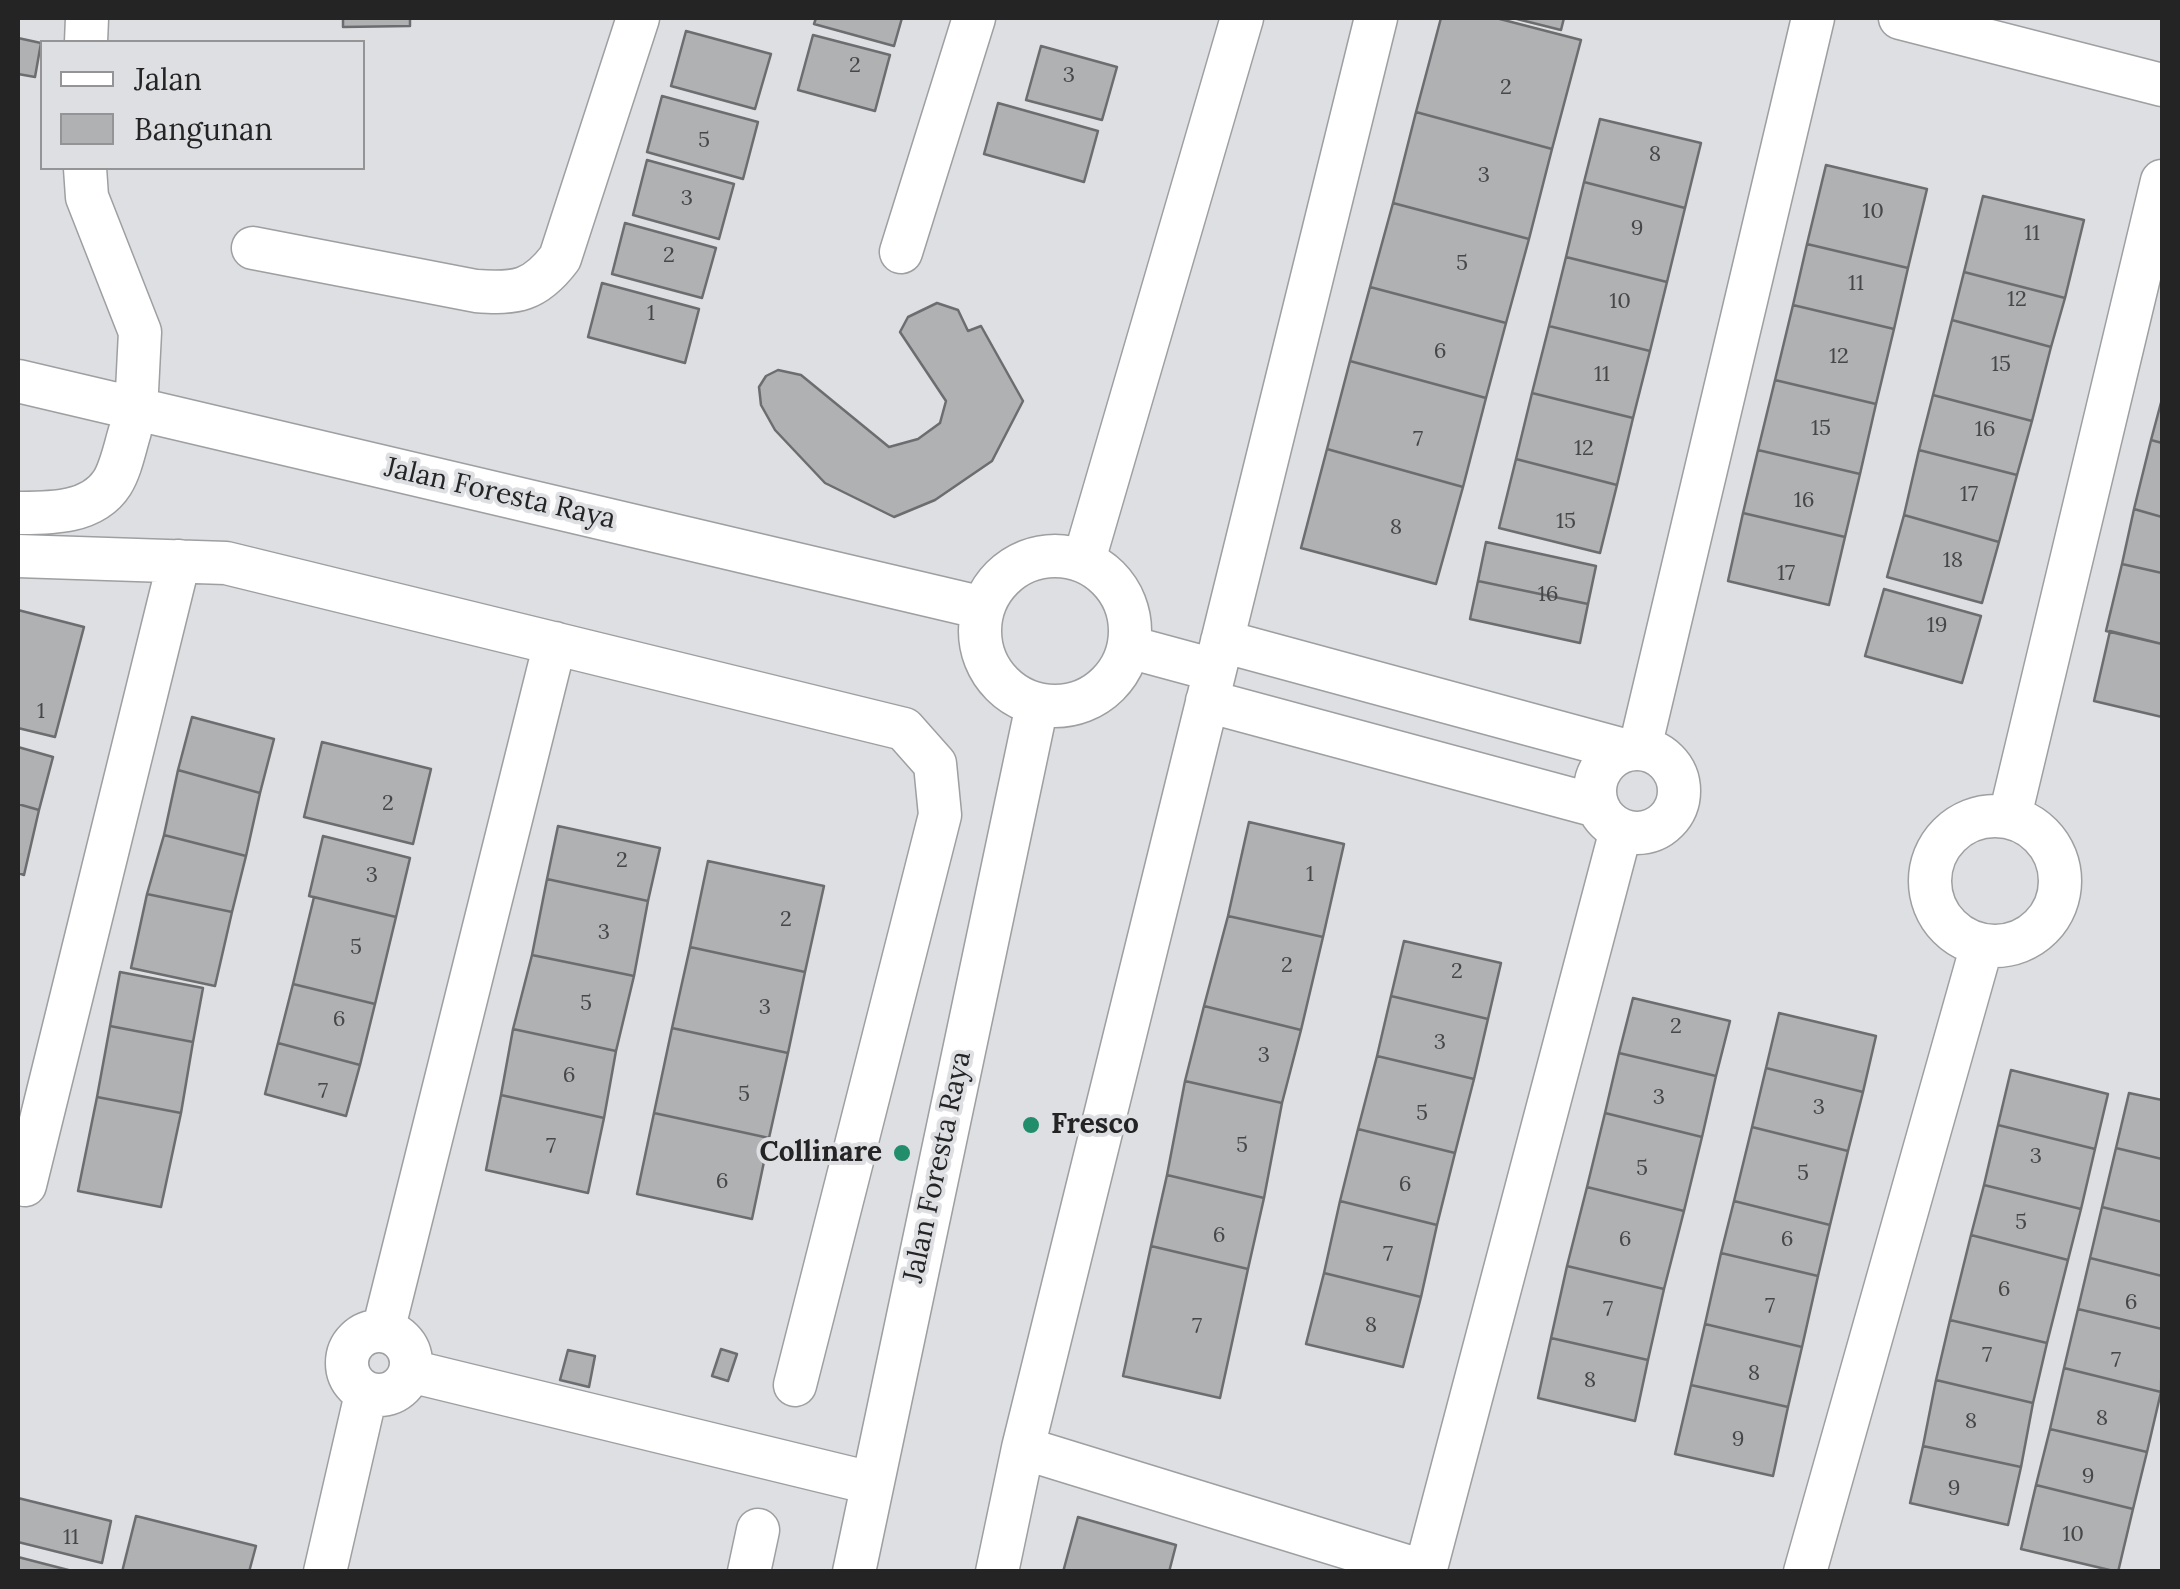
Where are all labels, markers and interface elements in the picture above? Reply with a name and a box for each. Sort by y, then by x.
legend [40,40,365,170]
house number: 2 [849,53,861,79]
text: Jalan [134,60,202,98]
house number: 3 [1063,63,1075,89]
house number: 2 [1500,75,1512,101]
text: Bangunan [134,110,273,148]
house number: 5 [698,128,710,154]
house number: 8 [1649,142,1661,168]
house number: 3 [1478,163,1490,189]
house number: 3 [681,186,693,212]
house number: 10 [1862,199,1884,225]
house number: 9 [1631,216,1643,242]
house number: 11 [2024,221,2040,247]
house number: 2 [663,243,675,269]
house number: 5 [1456,251,1468,277]
house number: 11 [1848,271,1864,297]
house number: 12 [2007,287,2027,313]
house number: 10 [1609,289,1631,315]
house number: 1 [647,301,655,327]
house number: 6 [1434,339,1446,365]
house number: 12 [1829,344,1849,370]
house number: 15 [1991,352,2011,378]
house number: 11 [1594,362,1610,388]
house number: 15 [1811,416,1831,442]
house number: 16 [1975,417,1995,443]
house number: 7 [1413,427,1423,453]
house number: 12 [1574,436,1594,462]
street label: Jalan Foresta Raya [381,451,619,537]
house number: 17 [1960,482,1978,508]
house number: 16 [1794,488,1814,514]
house number: 15 [1556,509,1576,535]
house number: 8 [1390,515,1402,541]
house number: 18 [1943,548,1963,574]
house number: 17 [1777,561,1795,587]
house number: 16 [1538,582,1558,608]
house number: 19 [1927,613,1947,639]
house number: 1 [37,699,45,725]
house number: 2 [382,791,394,817]
house number: 2 [616,848,628,874]
house number: 1 [1306,862,1314,888]
house number: 3 [366,863,378,889]
house number: 2 [780,907,792,933]
house number: 3 [598,920,610,946]
house number: 5 [350,935,362,961]
house number: 2 [1281,953,1293,979]
house number: 2 [1451,959,1463,985]
house number: 5 [580,991,592,1017]
house number: 3 [759,995,771,1021]
house number: 6 [333,1007,345,1033]
house number: 2 [1670,1014,1682,1040]
house number: 3 [1434,1030,1446,1056]
house number: 3 [1258,1043,1270,1069]
street label: Jalan Foresta Raya [897,1048,979,1286]
house number: 6 [563,1063,575,1089]
house number: 7 [318,1079,328,1105]
house number: 5 [738,1082,750,1108]
house number: 3 [1653,1085,1665,1111]
house number: 3 [1813,1095,1825,1121]
house number: 5 [1416,1101,1428,1127]
place label: Fresco [1051,1108,1139,1142]
marker: Fresco [1020,1114,1042,1136]
house number: 5 [1236,1133,1248,1159]
house number: 7 [546,1134,556,1160]
place label: Collinare [760,1136,882,1170]
marker: Collinare [891,1142,913,1164]
house number: 3 [2030,1144,2042,1170]
house number: 5 [1636,1156,1648,1182]
house number: 5 [1797,1161,1809,1187]
house number: 6 [716,1169,728,1195]
house number: 6 [1399,1172,1411,1198]
house number: 5 [2015,1210,2027,1236]
house number: 6 [1213,1223,1225,1249]
house number: 6 [1619,1227,1631,1253]
house number: 6 [1781,1227,1793,1253]
house number: 7 [1383,1242,1393,1268]
house number: 6 [1998,1277,2010,1303]
house number: 6 [2125,1290,2137,1316]
house number: 7 [1765,1294,1775,1320]
house number: 7 [1603,1297,1613,1323]
house number: 8 [1365,1313,1377,1339]
house number: 7 [1192,1314,1202,1340]
house number: 7 [1982,1343,1992,1369]
house number: 7 [2111,1348,2121,1374]
house number: 8 [1748,1361,1760,1387]
house number: 8 [1584,1368,1596,1394]
house number: 8 [2096,1406,2108,1432]
house number: 8 [1965,1409,1977,1435]
house number: 9 [1732,1427,1744,1453]
house number: 9 [2082,1464,2094,1490]
house number: 9 [1948,1476,1960,1502]
house number: 10 [2062,1522,2084,1548]
house number: 11 [63,1525,79,1551]

